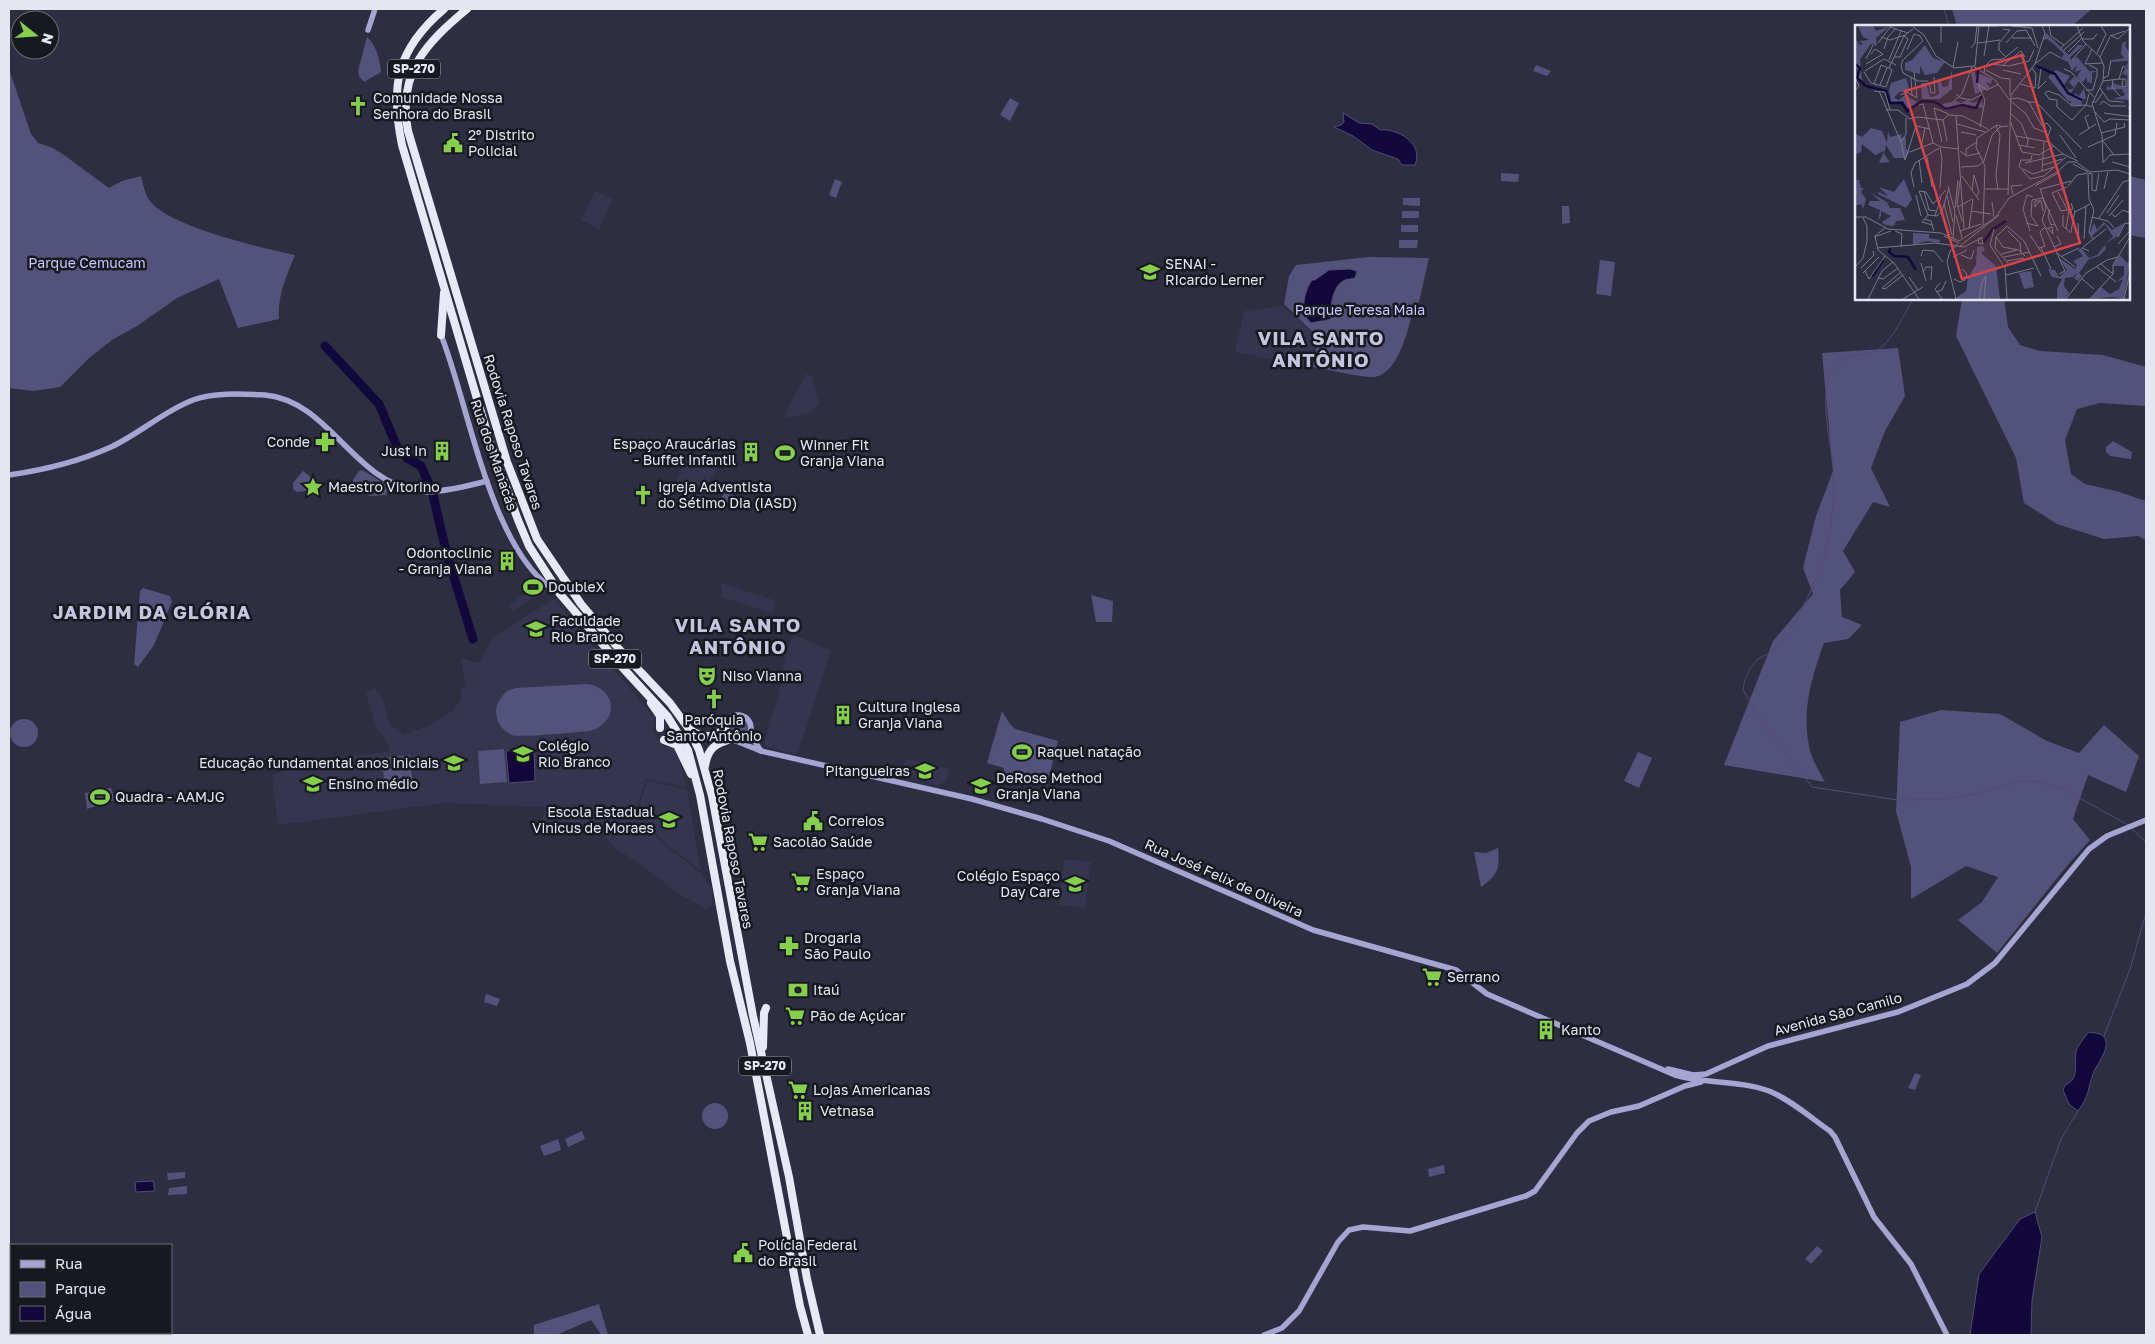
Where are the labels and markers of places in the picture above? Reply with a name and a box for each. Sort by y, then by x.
place label: Comunidade Nossa Senhora do Brasil [373,89,503,122]
church icon: Comunidade Nossa Senhora do Brasil [347,95,369,117]
place label: 2º Distrito Policial [468,126,535,159]
public building icon: 2º Distrito Policial [442,132,464,154]
place label: SENAI - RIcardo Lerner [1165,255,1264,288]
school or university icon: SENAI - RIcardo Lerner [1139,261,1161,283]
pharmacy icon: Conde [314,431,336,453]
place label: Conde [267,433,310,450]
place label: Espaço Araucárias - Buffet Infantil [613,435,736,468]
place label: Winner Fit Granja Viana [800,436,884,469]
building icon: Just In [431,440,453,462]
building icon: Espaço Araucárias - Buffet Infantil [740,441,762,463]
place label: Just In [381,442,427,459]
sports icon: Winner Fit Granja Viana [774,442,796,464]
place icon: Maestro Vitorino [302,476,324,498]
place label: Maestro Vitorino [328,478,440,495]
place label: Igreja Adventista do Sétimo Dia (IASD) [658,478,797,511]
church icon: Igreja Adventista do Sétimo Dia (IASD) [632,484,654,506]
place label: Odontoclinic - Granja Viana [399,544,492,577]
building icon: Odontoclinic - Granja Viana [496,550,518,572]
sports icon: DoubleX [522,576,544,598]
place label: DoubleX [548,578,605,595]
place label: Faculdade Rio Branco [551,612,623,645]
school or university icon: Faculdade Rio Branco [525,618,547,640]
theatre icon: Niso Vianna [696,665,718,687]
place label: Niso Vianna [722,667,802,684]
church icon: Paróquia Santo Antônio [703,688,725,710]
place label: Cultura Inglesa Granja Viana [858,698,960,731]
building icon: Cultura Inglesa Granja Viana [832,704,854,726]
place label: Paróquia Santo Antônio [666,711,762,744]
place label: Colégio Rio Branco [538,737,610,770]
sports icon: Raquel natação [1011,741,1033,763]
school or university icon: Colégio Rio Branco [512,743,534,765]
place label: Raquel natação [1037,743,1141,760]
school or university icon: Educação fundamental anos iniciais [443,752,465,774]
place label: Educação fundamental anos iniciais [199,754,439,771]
school or university icon: Pitangueiras [914,760,936,782]
place label: Pitangueiras [825,762,910,779]
place label: DeRose Method Granja Viana [996,769,1102,802]
school or university icon: Ensino médio [302,773,324,795]
place label: Ensino médio [328,775,418,792]
school or university icon: DeRose Method Granja Viana [970,775,992,797]
sports icon: Quadra - AAMJG [89,786,111,808]
place label: Quadra - AAMJG [115,788,225,805]
place label: Escola Estadual Vinicus de Moraes [532,803,654,836]
school or university icon: Escola Estadual Vinicus de Moraes [658,809,680,831]
public building icon: Correios [802,810,824,832]
place label: Correios [828,812,884,829]
supermarket icon: Sacolão Saúde [747,831,769,853]
place label: Sacolão Saúde [773,833,872,850]
place label: Espaço Granja Viana [816,865,900,898]
place label: Colégio Espaço Day Care [957,867,1060,900]
supermarket icon: Espaço Granja Viana [790,871,812,893]
school or university icon: Colégio Espaço Day Care [1064,873,1086,895]
place label: Drogaria São Paulo [804,929,871,962]
pharmacy icon: Drogaria São Paulo [778,935,800,957]
supermarket icon: Serrano [1421,966,1443,988]
place label: Serrano [1447,968,1500,985]
bank icon: Itaú [787,979,809,1001]
place label: Itaú [813,981,839,998]
supermarket icon: Pão de Açúcar [784,1005,806,1027]
place label: Pão de Açúcar [810,1007,906,1024]
building icon: Kanto [1535,1019,1557,1041]
place label: Kanto [1561,1021,1601,1038]
supermarket icon: Lojas Americanas [787,1079,809,1101]
place label: Lojas Americanas [813,1081,930,1098]
building icon: Vetnasa [794,1100,816,1122]
place label: Vetnasa [820,1102,874,1119]
place label: Polícia Federal do Brasil [758,1236,857,1269]
public building icon: Polícia Federal do Brasil [732,1242,754,1264]

